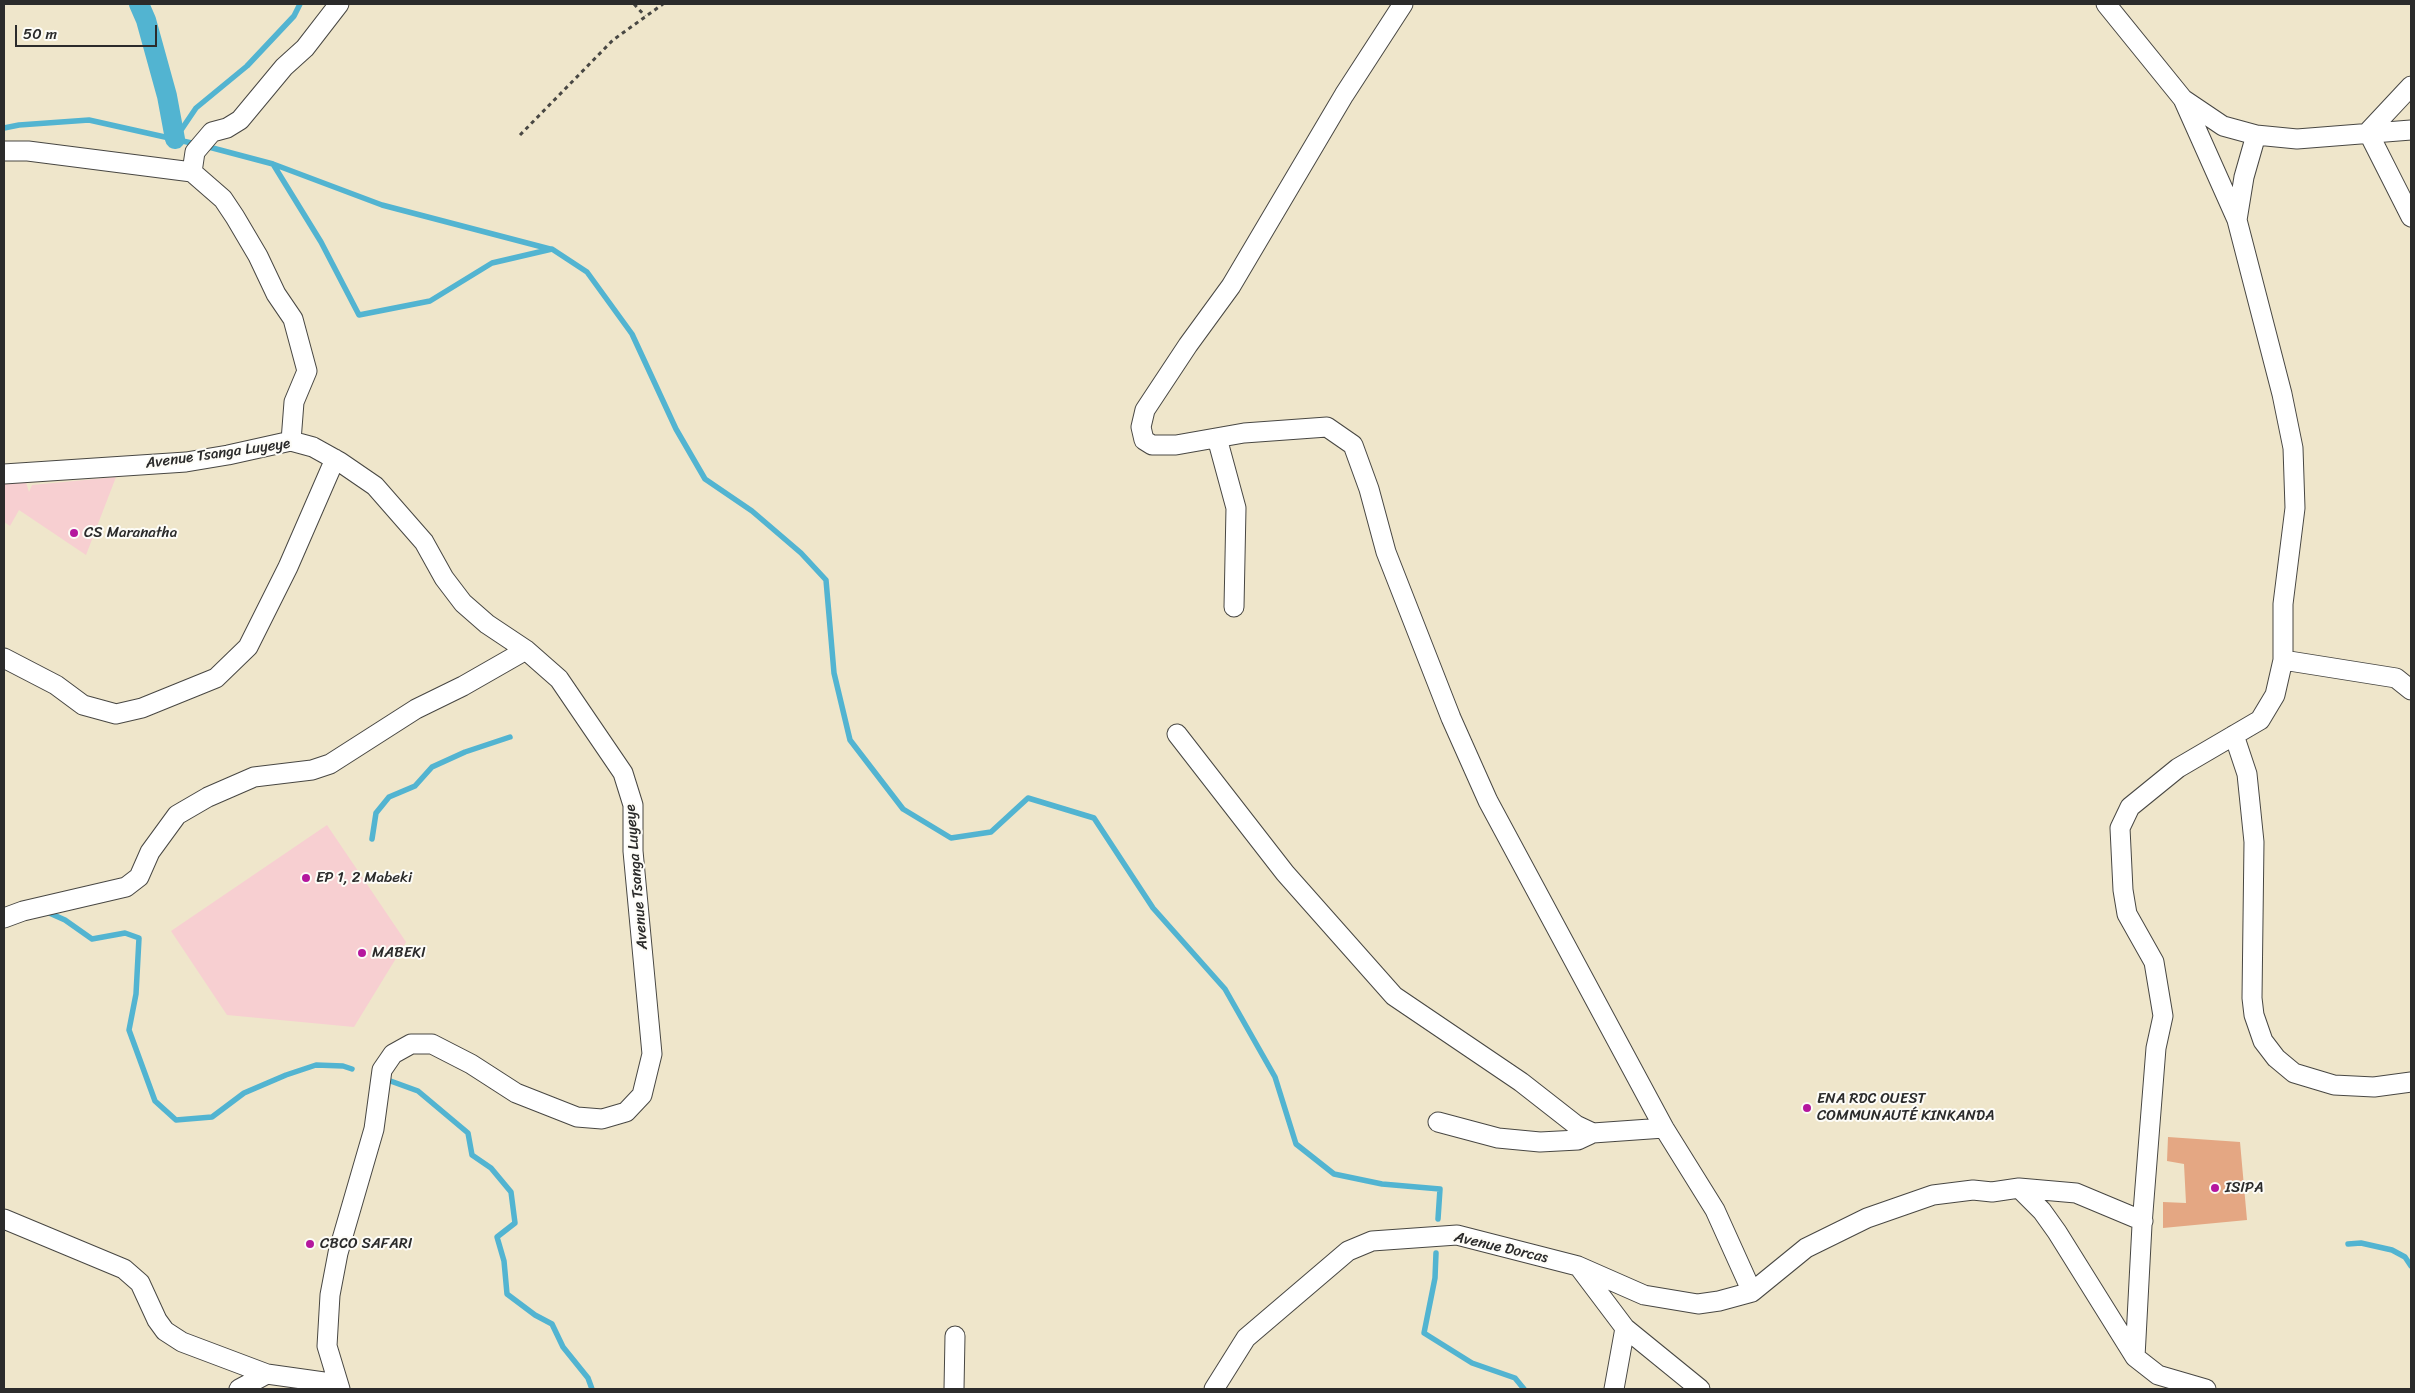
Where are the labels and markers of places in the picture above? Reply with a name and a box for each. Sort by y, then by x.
place label: CS Maranatha [84,524,177,542]
marker: CS Maranatha [68,527,80,539]
place label: EP 1, 2 Mabeki [316,869,412,887]
marker: EP 1, 2 Mabeki [300,872,312,884]
place label: MABEKI [372,944,426,962]
marker: MABEKI [356,947,368,959]
place label: ENA RDC OUEST COMMUNAUTÉ KINKANDA [1817,1090,1995,1125]
marker: ENA RDC OUEST COMMUNAUTÉ KINKANDA [1801,1102,1813,1114]
place label: ISIPA [2225,1179,2264,1197]
marker: ISIPA [2209,1182,2221,1194]
place label: CBCO SAFARI [320,1235,412,1253]
marker: CBCO SAFARI [304,1238,316,1250]

